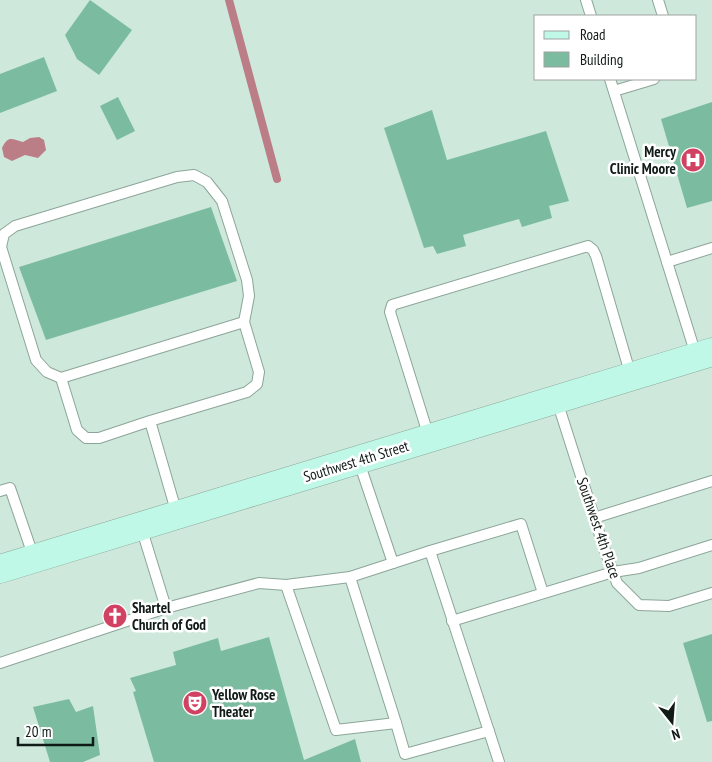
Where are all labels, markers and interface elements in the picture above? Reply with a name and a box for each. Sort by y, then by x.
legend [534,15,697,80]
text: Road [580,25,606,44]
text: Building [580,50,623,69]
place label: Mercy Clinic Moore [610,142,677,178]
hospital icon: Mercy Clinic Moore [680,147,706,173]
street label: Southwest 4th Street [301,436,411,486]
street label: Southwest 4th Place [573,475,625,581]
place label: Shartel Church of God [132,598,206,634]
church icon: Shartel Church of God [102,603,128,629]
place label: Yellow Rose Theater [211,685,275,721]
theatre icon: Yellow Rose Theater [182,690,208,716]
north arrow [647,697,697,747]
scale bar [18,714,92,746]
text: 20 m [25,722,51,741]
text: N [670,725,682,744]

